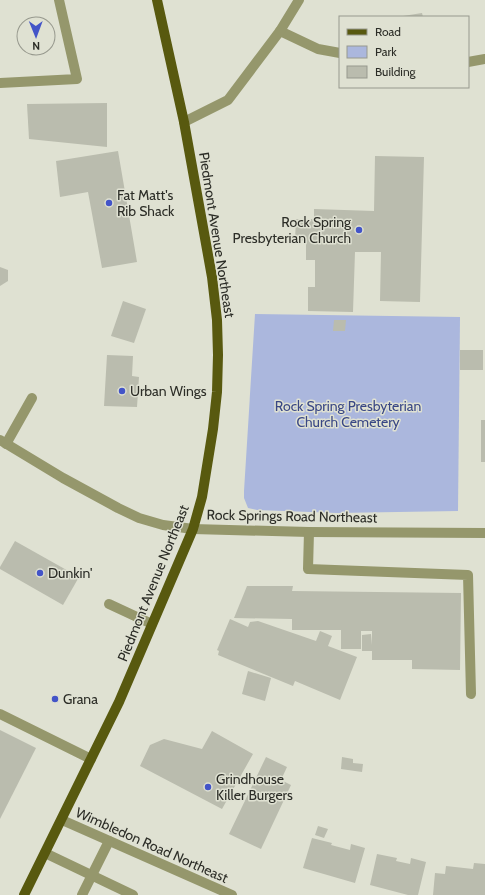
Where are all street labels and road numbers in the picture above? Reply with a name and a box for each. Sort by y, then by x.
street label: Piedmont Avenue Northeast [195,151,239,319]
street label: Piedmont Avenue Northeast [113,502,193,664]
street label: Rock Springs Road Northeast [207,506,378,526]
street label: Wimbledon Road Northeast [73,803,231,887]

